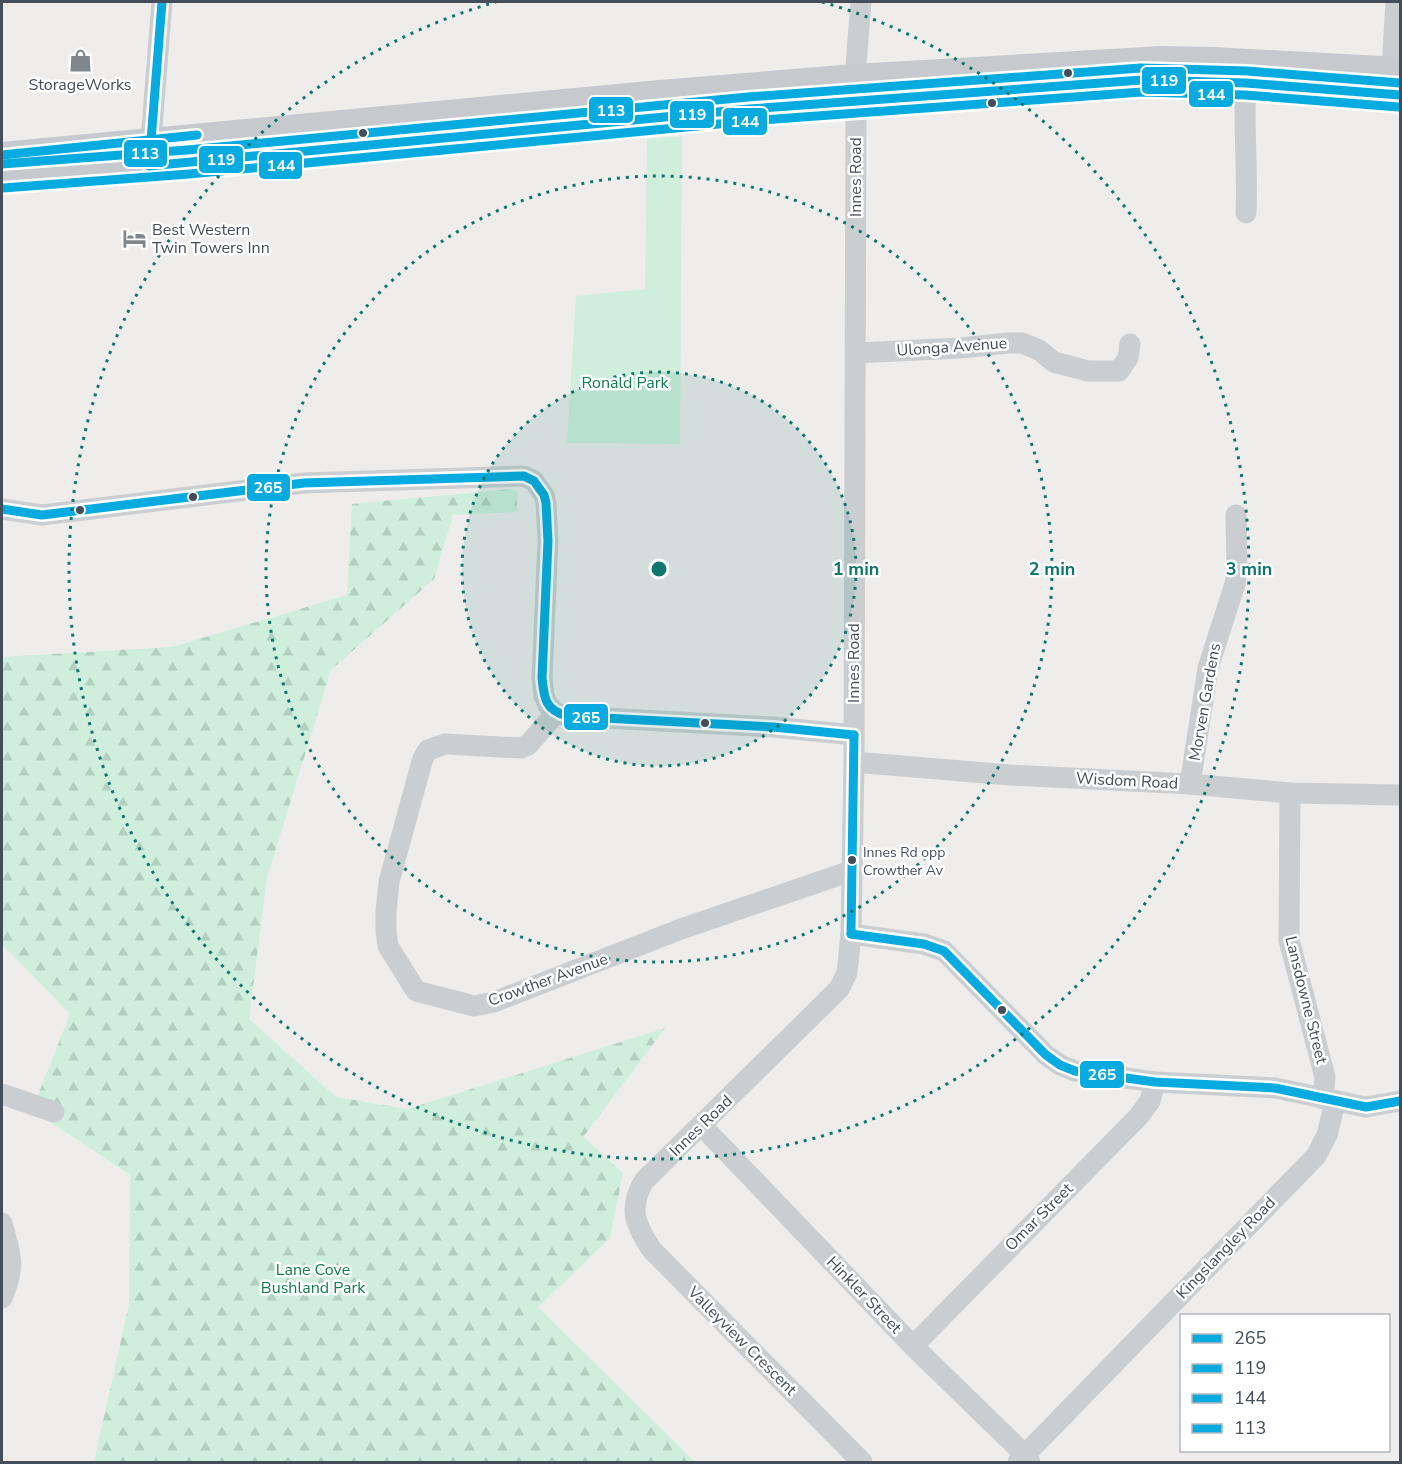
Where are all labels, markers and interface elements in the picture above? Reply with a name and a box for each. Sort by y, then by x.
shop icon: StorageWorks [67,47,93,73]
line badge: 119 [1141,66,1187,95]
unlabelled marker [1062,67,1074,79]
text: 119 [1150,70,1178,92]
place label: StorageWorks [28,74,132,96]
line badge: 144 [1188,80,1234,108]
text: 144 [1197,84,1226,106]
line badge: 113 [588,96,634,124]
unlabelled marker [986,97,998,109]
text: 113 [597,100,625,122]
line badge: 119 [669,100,715,129]
text: 119 [678,104,706,126]
line badge: 144 [722,107,768,136]
text: 144 [731,111,760,133]
unlabelled marker [357,127,369,139]
street label: Innes Road [845,137,867,217]
line badge: 113 [123,139,168,168]
text: 113 [131,143,159,165]
line badge: 119 [198,145,244,174]
text: 119 [207,149,235,171]
line badge: 144 [258,151,303,180]
text: 144 [267,155,296,177]
place label: Best Western Twin Towers Inn [152,219,270,259]
hotel icon: Best Western Twin Towers Inn [121,226,147,252]
street label: Ulonga Avenue [896,332,1008,362]
park label: Ronald Park [581,372,670,394]
line badge: 265 [246,473,291,502]
text: 265 [254,477,282,499]
unlabelled marker [187,491,199,503]
unlabelled marker [74,504,86,516]
text: 1 min [833,557,879,581]
text: 2 min [1029,557,1075,581]
text: 3 min [1226,557,1272,581]
centre of rings [649,559,669,579]
street label: Innes Road [843,623,865,703]
street label: Morven Gardens [1184,642,1226,762]
line badge: 265 [563,703,609,731]
text: 265 [572,707,600,729]
unlabelled marker [699,717,711,729]
street label: Wisdom Road [1075,767,1179,795]
place label: Innes Rd opp Crowther Av [863,843,945,880]
marker: Innes Rd opp Crowther Av [846,854,858,866]
street label: Lansdowne Street [1279,934,1333,1067]
street label: Crowther Avenue [485,948,611,1012]
unlabelled marker [996,1004,1008,1016]
line badge: 265 [1079,1060,1125,1089]
text: 265 [1088,1064,1116,1086]
street label: Innes Road [665,1090,737,1162]
street label: Omar Street [1000,1178,1078,1256]
street label: Kingslangley Road [1171,1192,1281,1304]
street label: Hinkler Street [821,1252,907,1339]
park label: Lane Cove Bushland Park [261,1259,366,1299]
street label: Valleyview Crescent [682,1281,802,1401]
legend [1180,1314,1390,1452]
text: 265 [1234,1326,1266,1350]
text: 119 [1234,1356,1266,1380]
text: 144 [1234,1386,1267,1410]
text: 113 [1234,1416,1266,1440]

